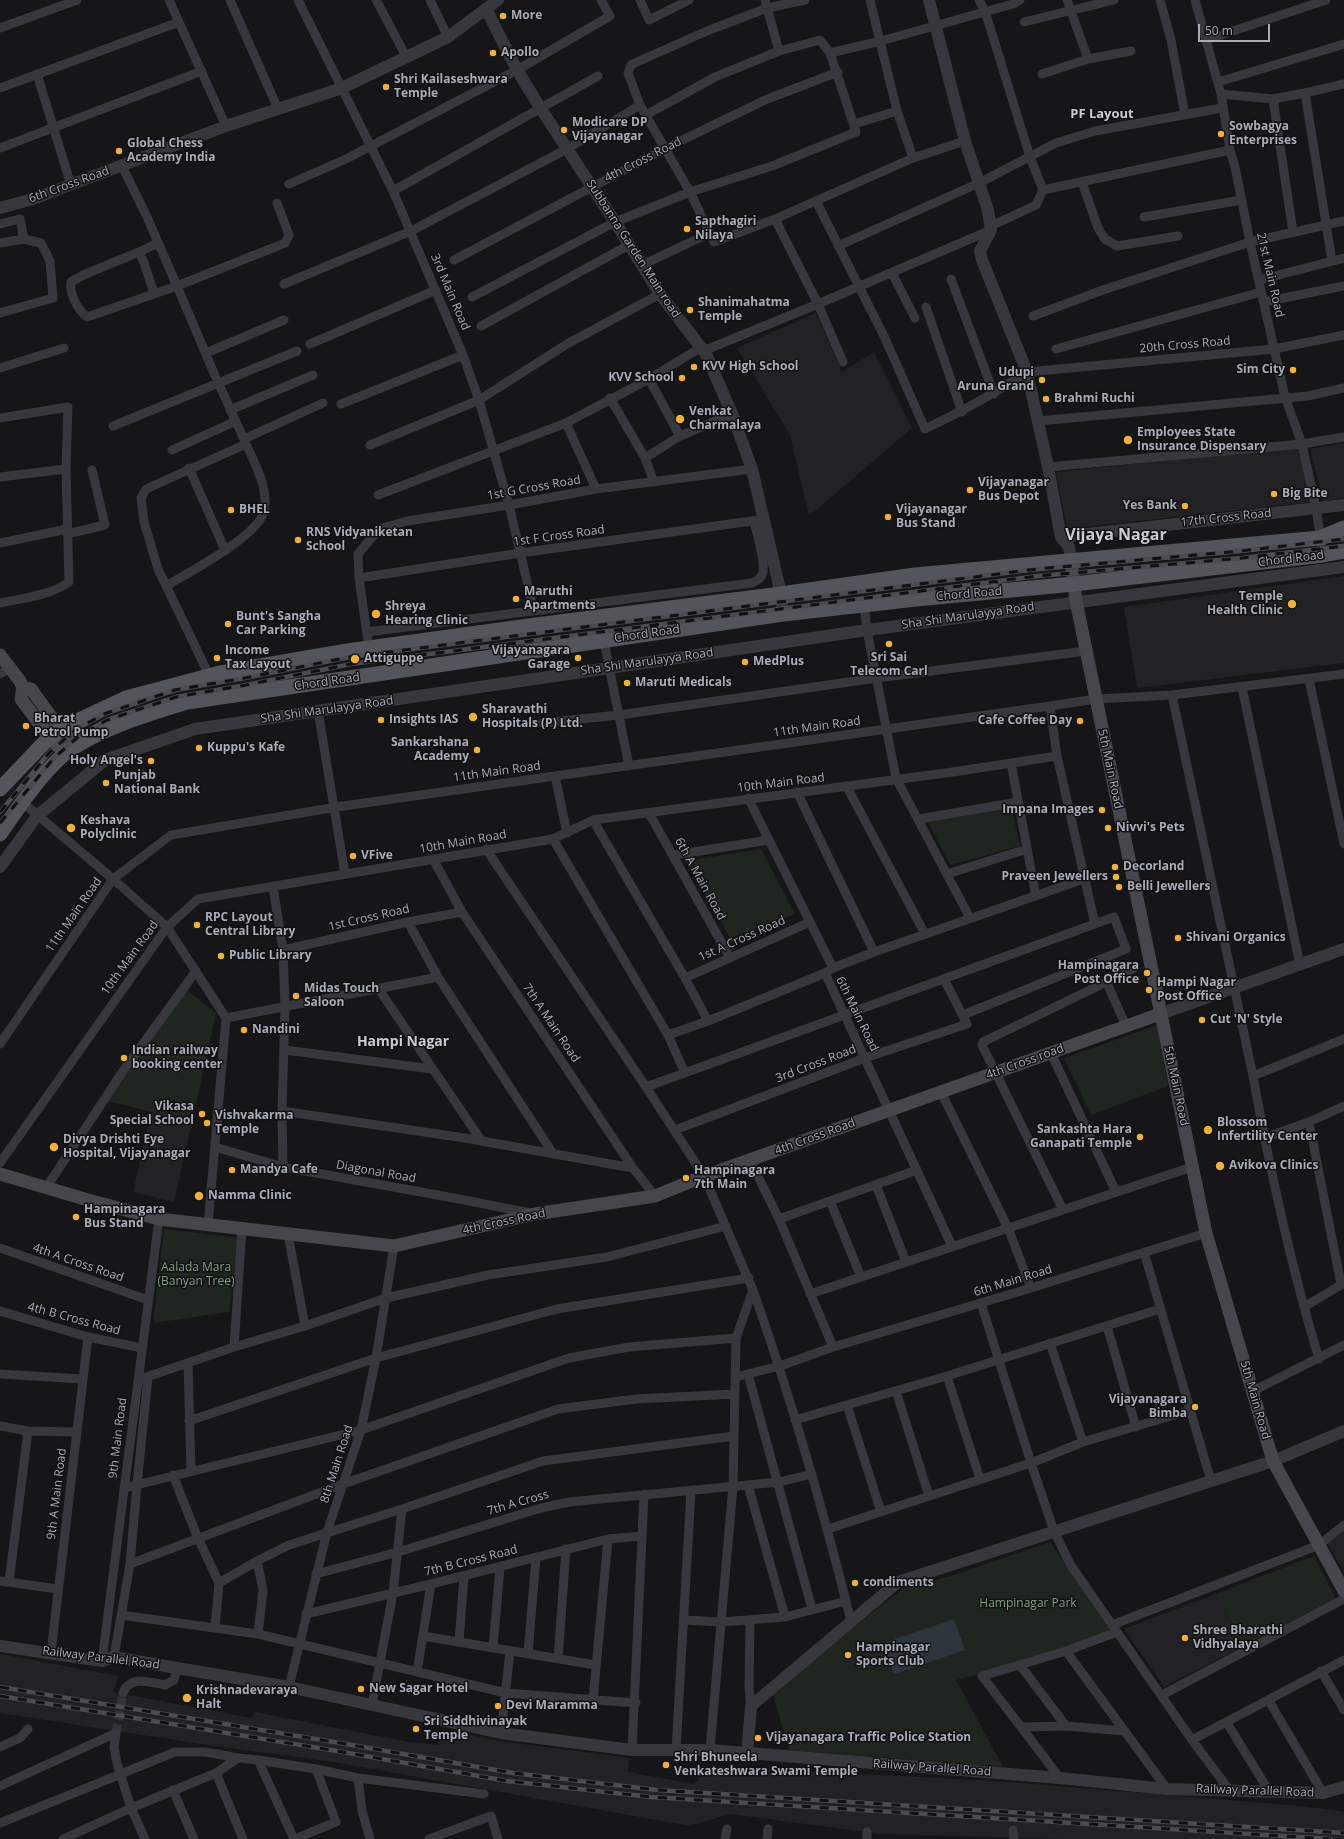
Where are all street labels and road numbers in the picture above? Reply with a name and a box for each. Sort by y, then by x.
street label: 4th Cross Road [602,134,684,186]
street label: 6th Cross Road [27,164,111,206]
street label: Subbanna Garden Main road [583,177,683,321]
street label: 21st Main Road [1253,231,1287,319]
street label: 3rd Main Road [427,252,473,332]
street label: 20th Cross Road [1139,334,1231,356]
street label: 1st G Cross Road [486,473,582,503]
street label: 17th Cross Road [1180,506,1272,530]
street label: 1st F Cross Road [512,522,606,550]
street label: Chord Road [1257,548,1325,570]
street label: Chord Road [935,584,1003,604]
street label: Sha Shi Marulayya Road [901,600,1035,632]
street label: Chord Road [613,622,681,646]
street label: Sha Shi Marulayya Road [580,646,714,678]
street label: Chord Road [293,670,361,694]
street label: Sha Shi Marulayya Road [260,694,394,726]
street label: 11th Main Road [772,714,862,740]
street label: 5th Main Road [1095,728,1125,810]
street label: 11th Main Road [452,759,542,785]
street label: 10th Main Road [736,770,826,796]
street label: 10th Main Road [418,827,508,857]
street label: 6th A Main Road [671,835,729,923]
street label: 11th Main Road [43,875,105,955]
street label: 1st Cross Road [327,902,411,934]
street label: 1st A Cross Road [696,913,788,965]
street label: 10th Main Road [98,918,162,998]
street label: 6th Main Road [833,974,881,1054]
street label: 7th A Main Road [519,981,583,1065]
street label: 4th Cross road [984,1041,1066,1083]
street label: 3rd Cross Road [774,1042,858,1086]
street label: 5th Main Road [1161,1045,1191,1127]
street label: 4th Cross Road [773,1116,857,1158]
street label: Diagonal Road [335,1158,417,1186]
street label: 4th Cross Road [461,1206,547,1238]
street label: 4th A Cross Road [31,1241,125,1285]
street label: 6th Main Road [972,1262,1054,1300]
street label: 4th B Cross Road [26,1300,122,1338]
street label: 5th Main Road [1237,1359,1273,1441]
street label: 9th Main Road [106,1397,130,1479]
street label: 8th Main Road [318,1423,356,1505]
street label: 9th A Main Road [44,1448,70,1540]
street label: 7th A Cross [486,1487,550,1519]
street label: 7th B Cross Road [423,1542,519,1580]
street label: Railway Parallel Road [41,1644,161,1672]
street label: Railway Parallel Road [873,1757,991,1779]
street label: Railway Parallel Road [1196,1782,1314,1800]

